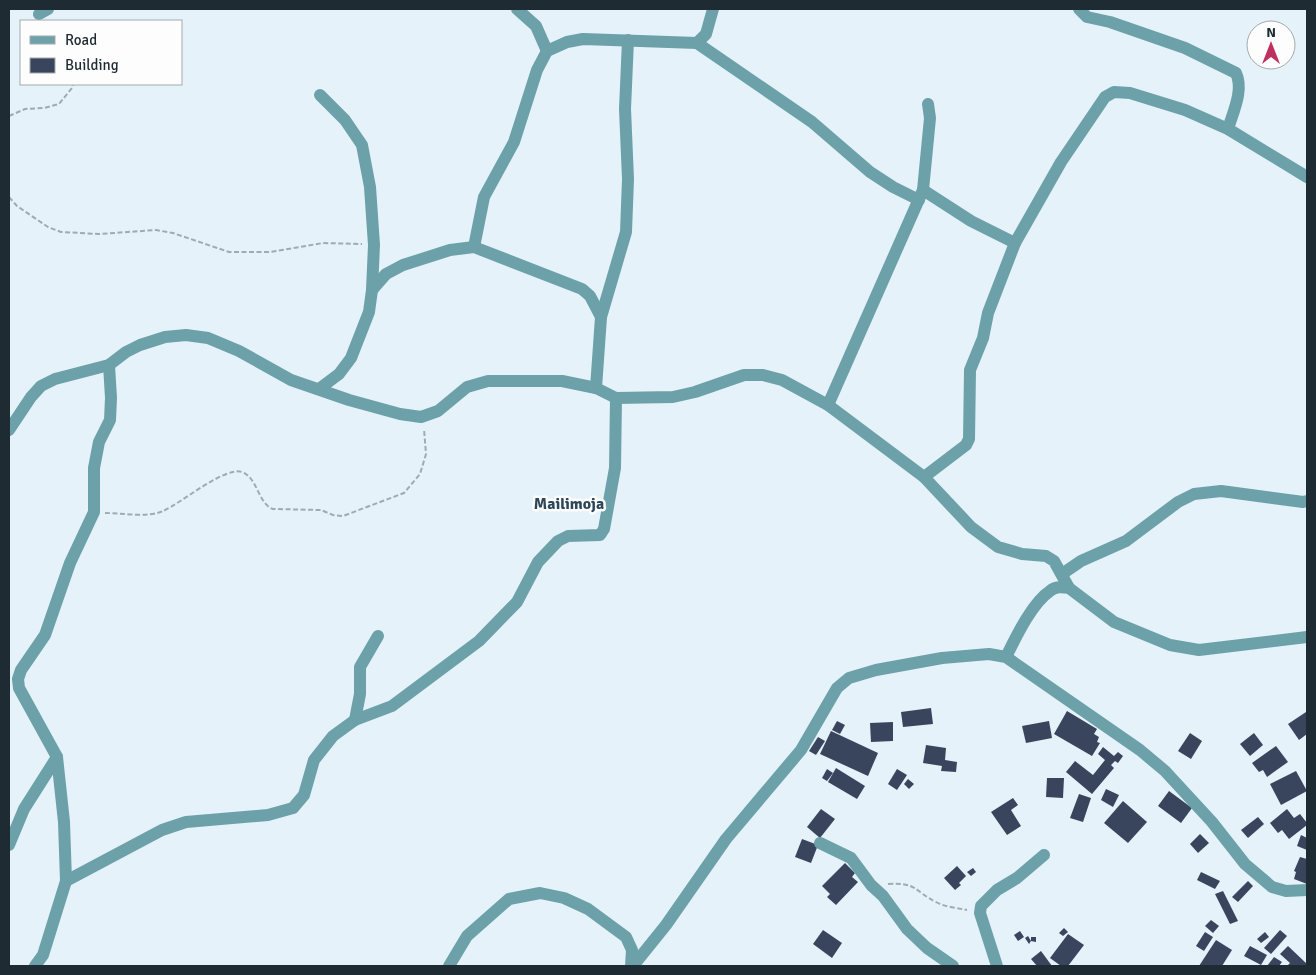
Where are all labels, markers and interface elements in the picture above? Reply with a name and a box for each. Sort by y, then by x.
legend [20,20,182,85]
north arrow [1246,20,1296,70]
text: N [1266,24,1276,41]
text: Road [65,31,97,49]
text: Building [65,56,119,74]
district label: Mailimoja [534,494,604,514]

